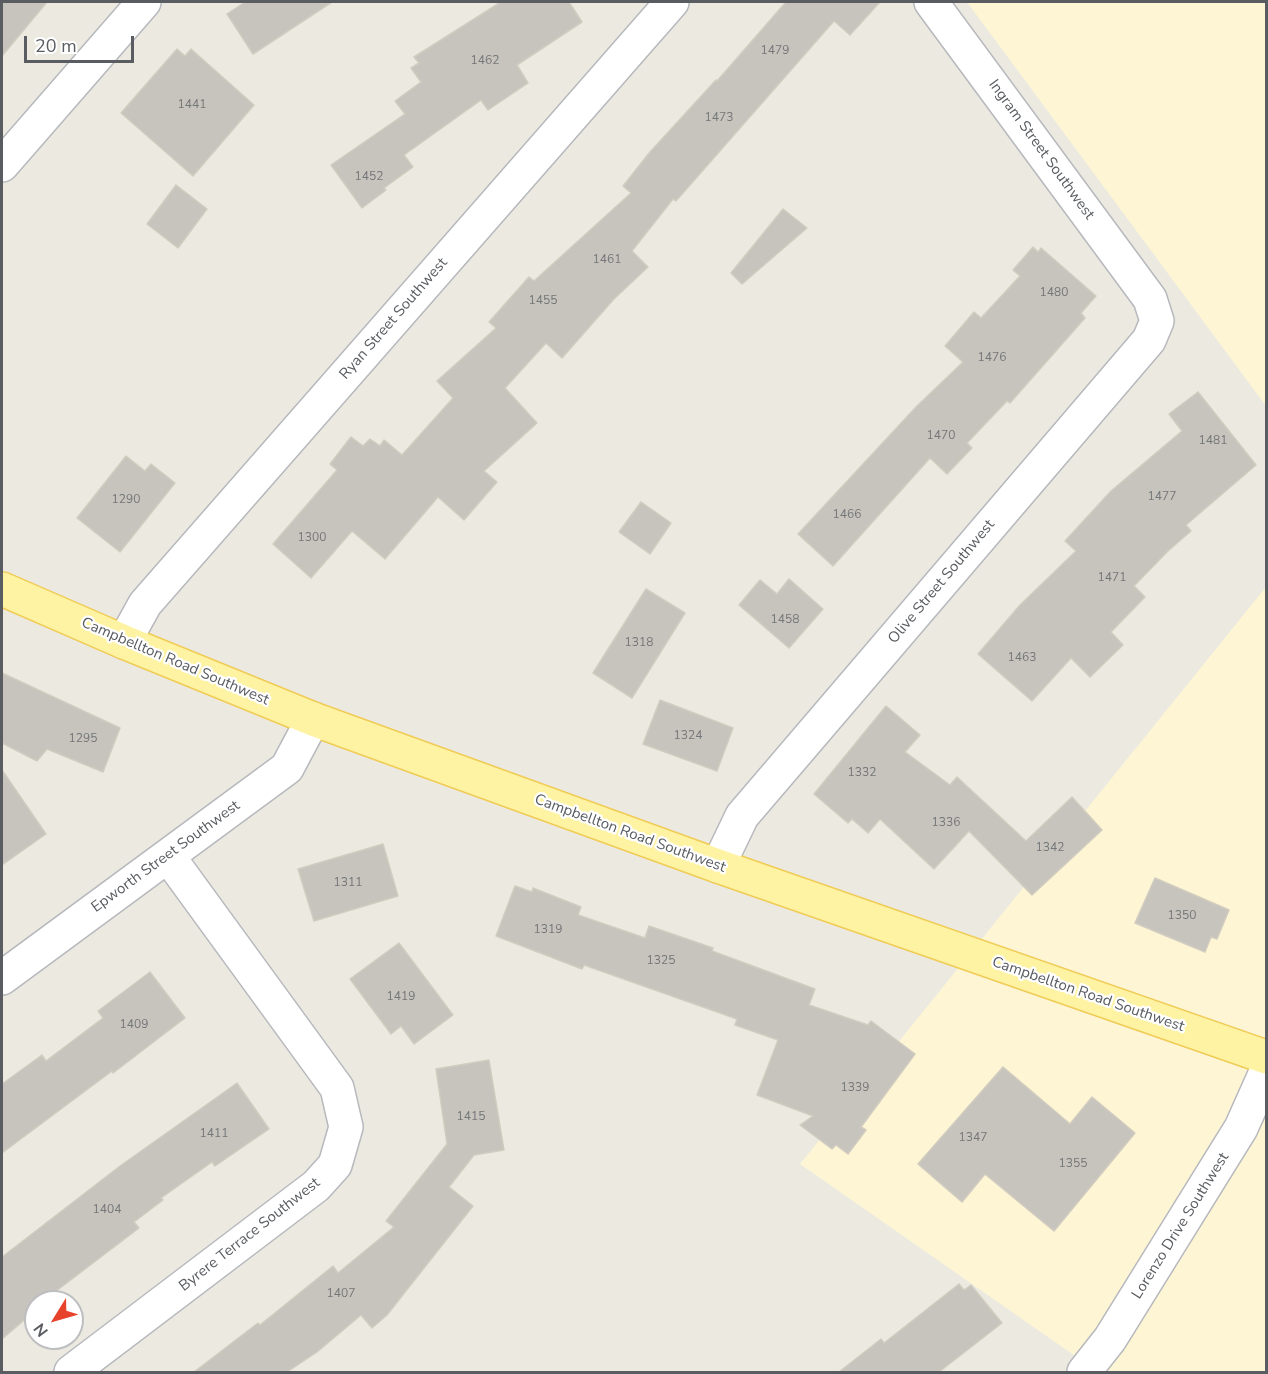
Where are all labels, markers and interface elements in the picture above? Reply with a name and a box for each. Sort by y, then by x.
scale bar [27,24,136,62]
text: 20 m [35,34,77,58]
house number: 1479 [761,44,789,58]
house number: 1462 [471,54,499,68]
street label: Ingram Street Southwest [984,77,1098,223]
house number: 1441 [178,98,206,112]
house number: 1473 [705,111,733,125]
house number: 1452 [355,170,383,184]
house number: 1461 [593,253,621,267]
street label: Ryan Street Southwest [336,255,452,383]
house number: 1480 [1040,286,1068,300]
house number: 1455 [529,294,557,308]
house number: 1476 [978,351,1006,365]
house number: 1470 [927,429,955,443]
house number: 1481 [1199,434,1227,448]
house number: 1477 [1148,490,1176,504]
house number: 1290 [112,493,140,507]
house number: 1466 [833,508,861,522]
street label: Olive Street Southwest [885,516,999,648]
house number: 1300 [298,531,326,545]
house number: 1471 [1098,571,1126,585]
house number: 1458 [771,613,799,627]
street label: Campbellton Road Southwest [78,614,272,710]
house number: 1318 [625,636,653,650]
house number: 1463 [1008,651,1036,665]
house number: 1324 [674,729,702,743]
house number: 1295 [69,732,97,746]
house number: 1332 [848,766,876,780]
street label: Campbellton Road Southwest [532,791,728,877]
street label: Epworth Street Southwest [88,797,244,917]
house number: 1336 [932,816,960,830]
house number: 1342 [1036,841,1064,855]
house number: 1311 [334,876,362,890]
house number: 1350 [1168,909,1196,923]
house number: 1319 [534,923,562,937]
house number: 1325 [647,954,675,968]
street label: Campbellton Road Southwest [990,954,1186,1036]
house number: 1419 [387,990,415,1004]
house number: 1409 [120,1018,148,1032]
house number: 1339 [841,1081,869,1095]
house number: 1415 [457,1110,485,1124]
house number: 1411 [200,1127,228,1141]
house number: 1347 [959,1131,987,1145]
street label: Lorenzo Drive Southwest [1129,1150,1233,1302]
house number: 1355 [1059,1157,1087,1171]
street label: Byrere Terrace Southwest [176,1174,324,1296]
house number: 1404 [93,1203,121,1217]
house number: 1407 [327,1287,355,1301]
north arrow [24,1290,84,1350]
text: N [29,1318,54,1341]

